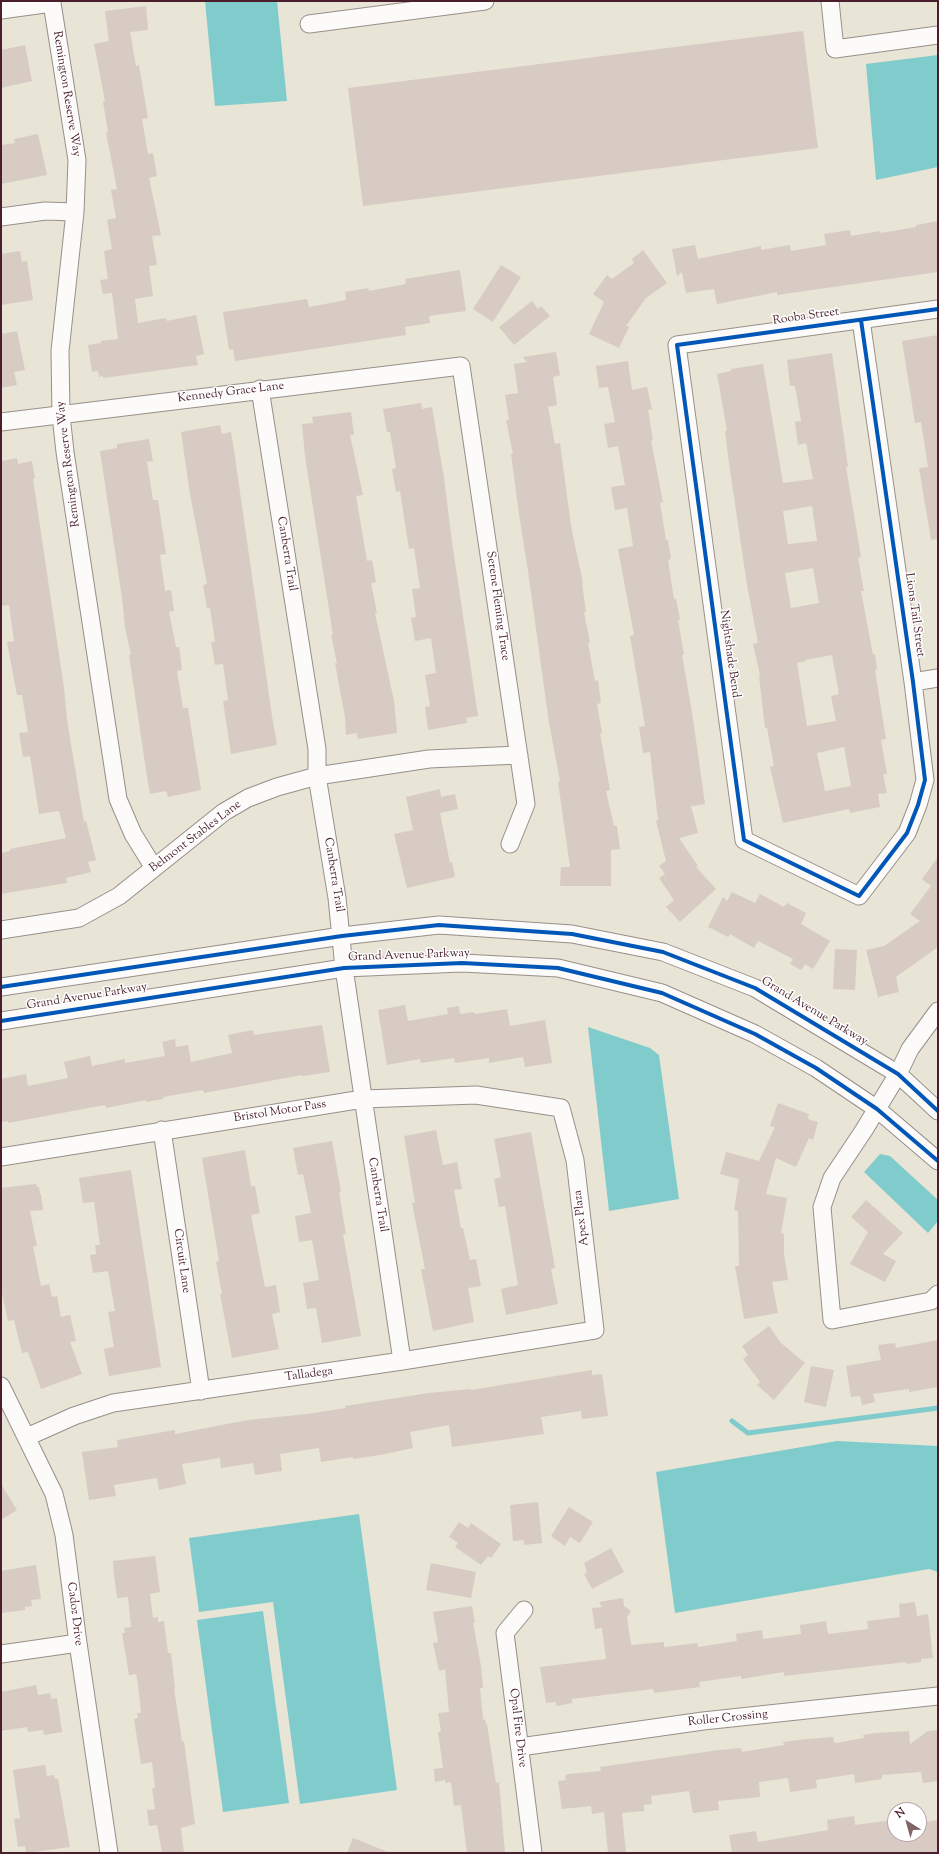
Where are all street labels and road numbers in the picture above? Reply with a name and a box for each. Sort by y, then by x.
street label: Remington Reserve Way [49,30,83,158]
street label: Rooba Street [772,305,840,329]
street label: Kennedy Grace Lane [177,379,285,407]
street label: Remington Reserve Way [54,400,84,528]
street label: Canberra Trail [273,516,299,592]
street label: Serene Fleming Trace [482,550,512,662]
street label: Lions Tail Street [901,572,927,658]
street label: Nightshade Bend [716,609,742,699]
street label: Belmont Stables Lane [147,798,245,876]
street label: Canberra Trail [320,837,346,913]
street label: Grand Avenue Parkway [348,947,470,965]
street label: Grand Avenue Parkway [758,974,870,1050]
street label: Grand Avenue Parkway [26,980,148,1014]
street label: Bristol Motor Pass [233,1098,327,1126]
street label: Canberra Trail [364,1157,390,1233]
street label: Apex Plaza [571,1189,593,1247]
street label: Circuit Lane [169,1228,193,1294]
street label: Talladega [284,1364,334,1386]
street label: Cadoz Drive [63,1581,85,1647]
street label: Opal Fire Drive [505,1688,529,1768]
street label: Roller Crossing [687,1708,769,1730]

